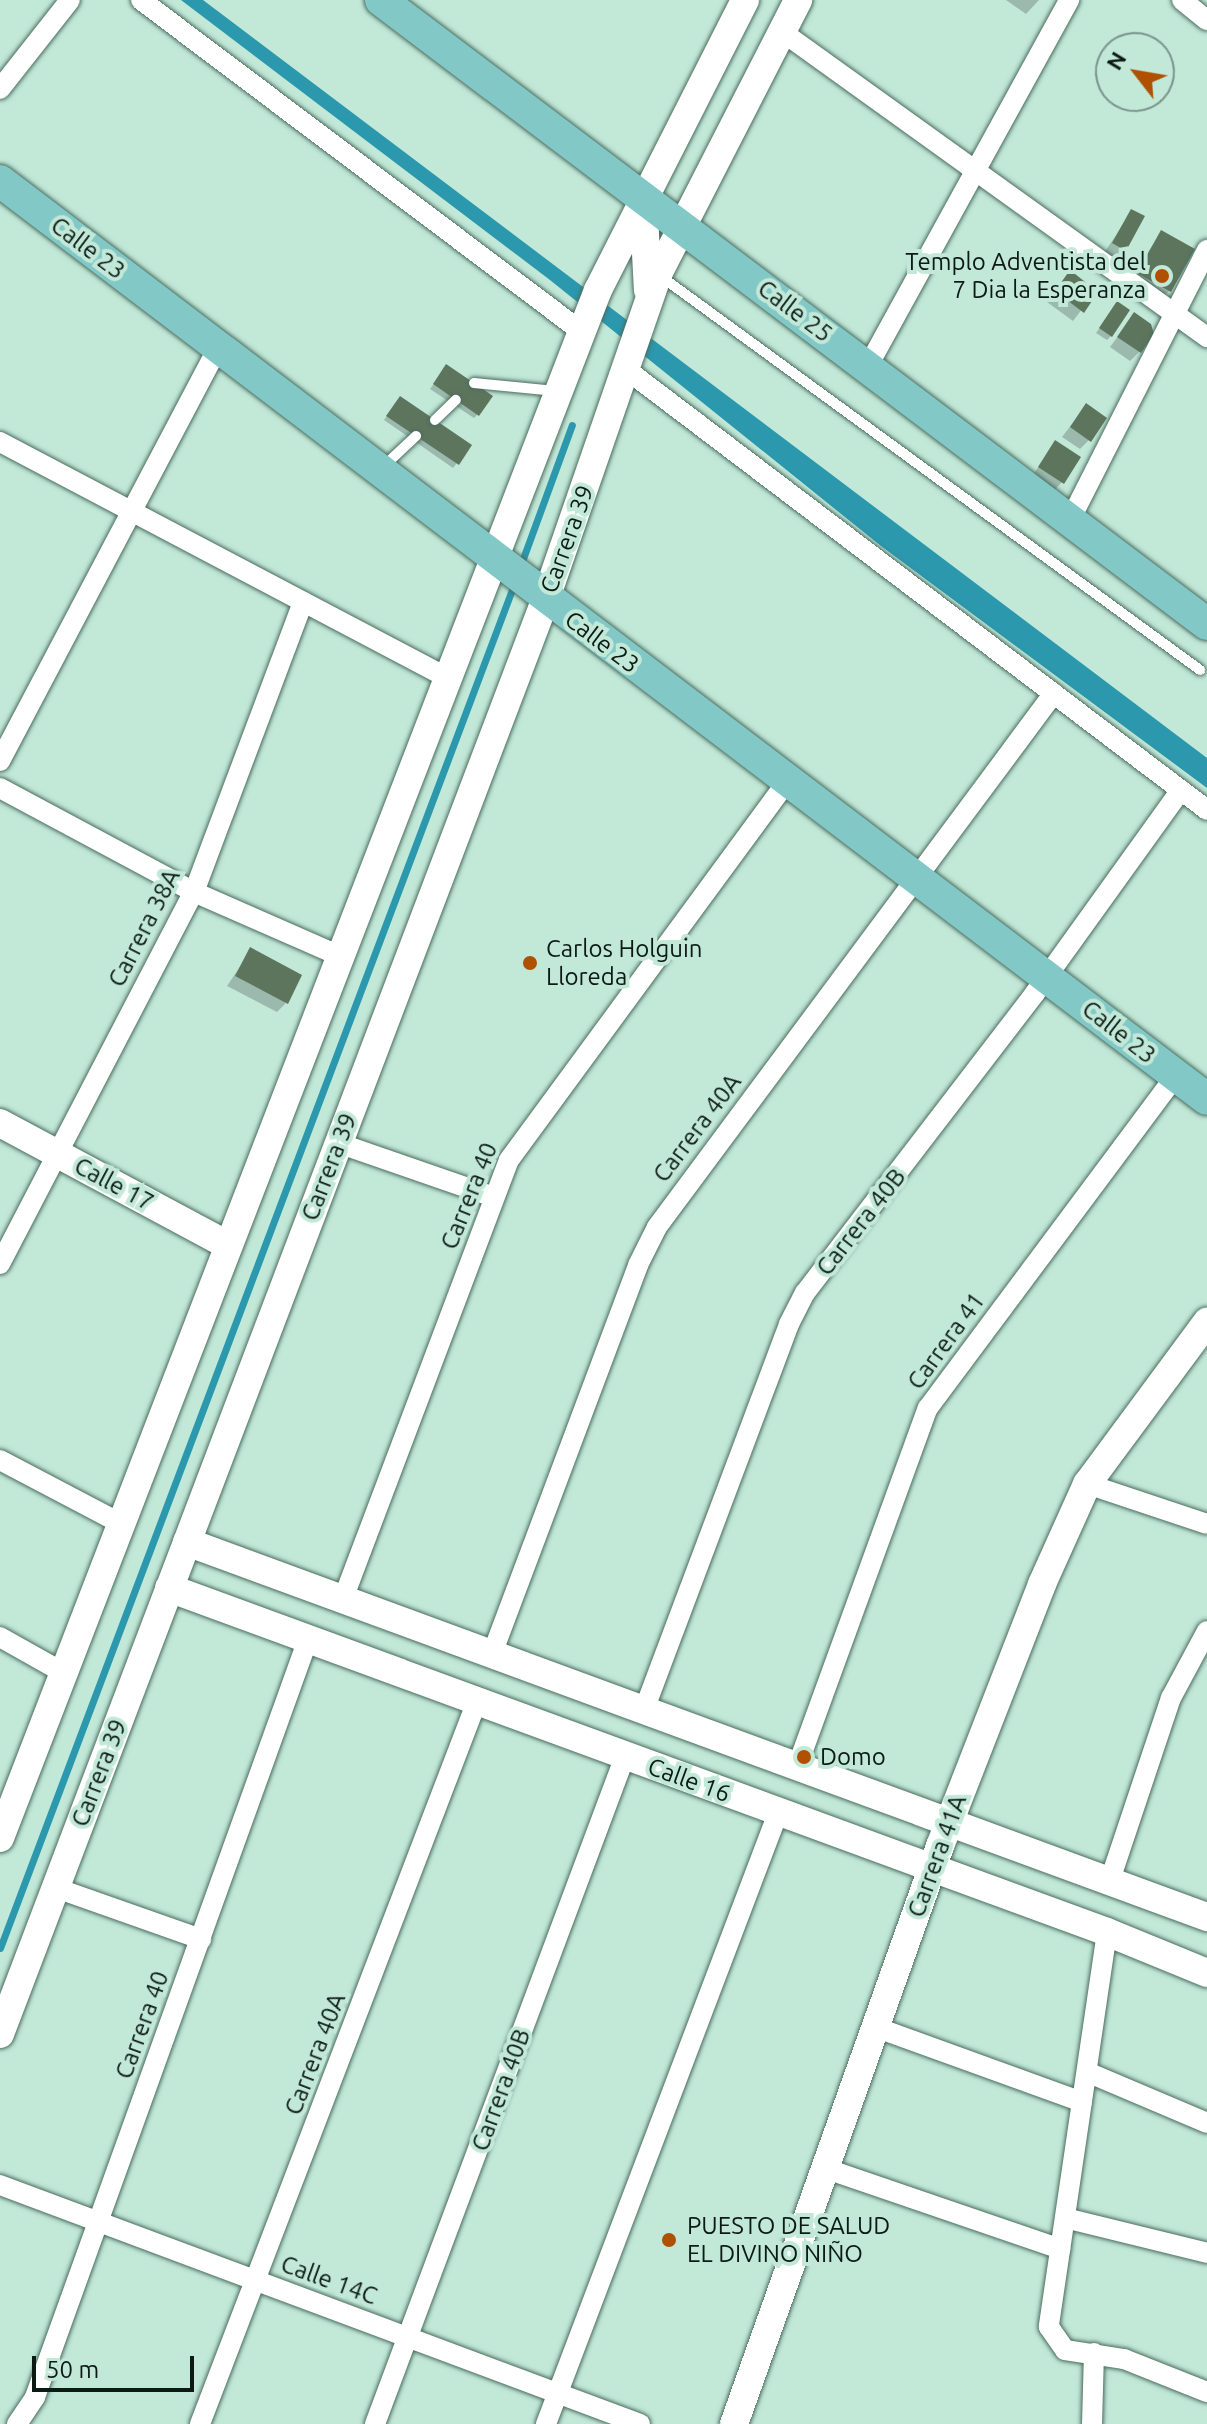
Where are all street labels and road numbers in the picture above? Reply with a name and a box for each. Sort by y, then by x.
street label: Calle 23 [45,211,131,285]
street label: Calle 25 [752,274,838,348]
street label: Carrera 39 [534,481,600,597]
street label: Calle 23 [559,605,645,679]
street label: Carrera 38A [102,864,186,992]
street label: Calle 23 [1076,994,1162,1070]
street label: Carrera 40A [647,1068,747,1188]
street label: Carrera 39 [295,1109,363,1225]
street label: Carrera 40 [435,1138,503,1254]
street label: Calle 17 [70,1151,158,1217]
street label: Carrera 40B [810,1163,912,1281]
street label: Carrera 41 [901,1287,991,1395]
street label: Carrera 39 [65,1715,133,1831]
street label: Calle 16 [644,1752,734,1808]
street label: Carrera 41A [902,1791,972,1921]
street label: Carrera 40 [109,1967,175,2083]
street label: Carrera 40A [279,1989,351,2119]
street label: Carrera 40B [466,2025,536,2155]
street label: Calle 14C [277,2249,381,2311]

